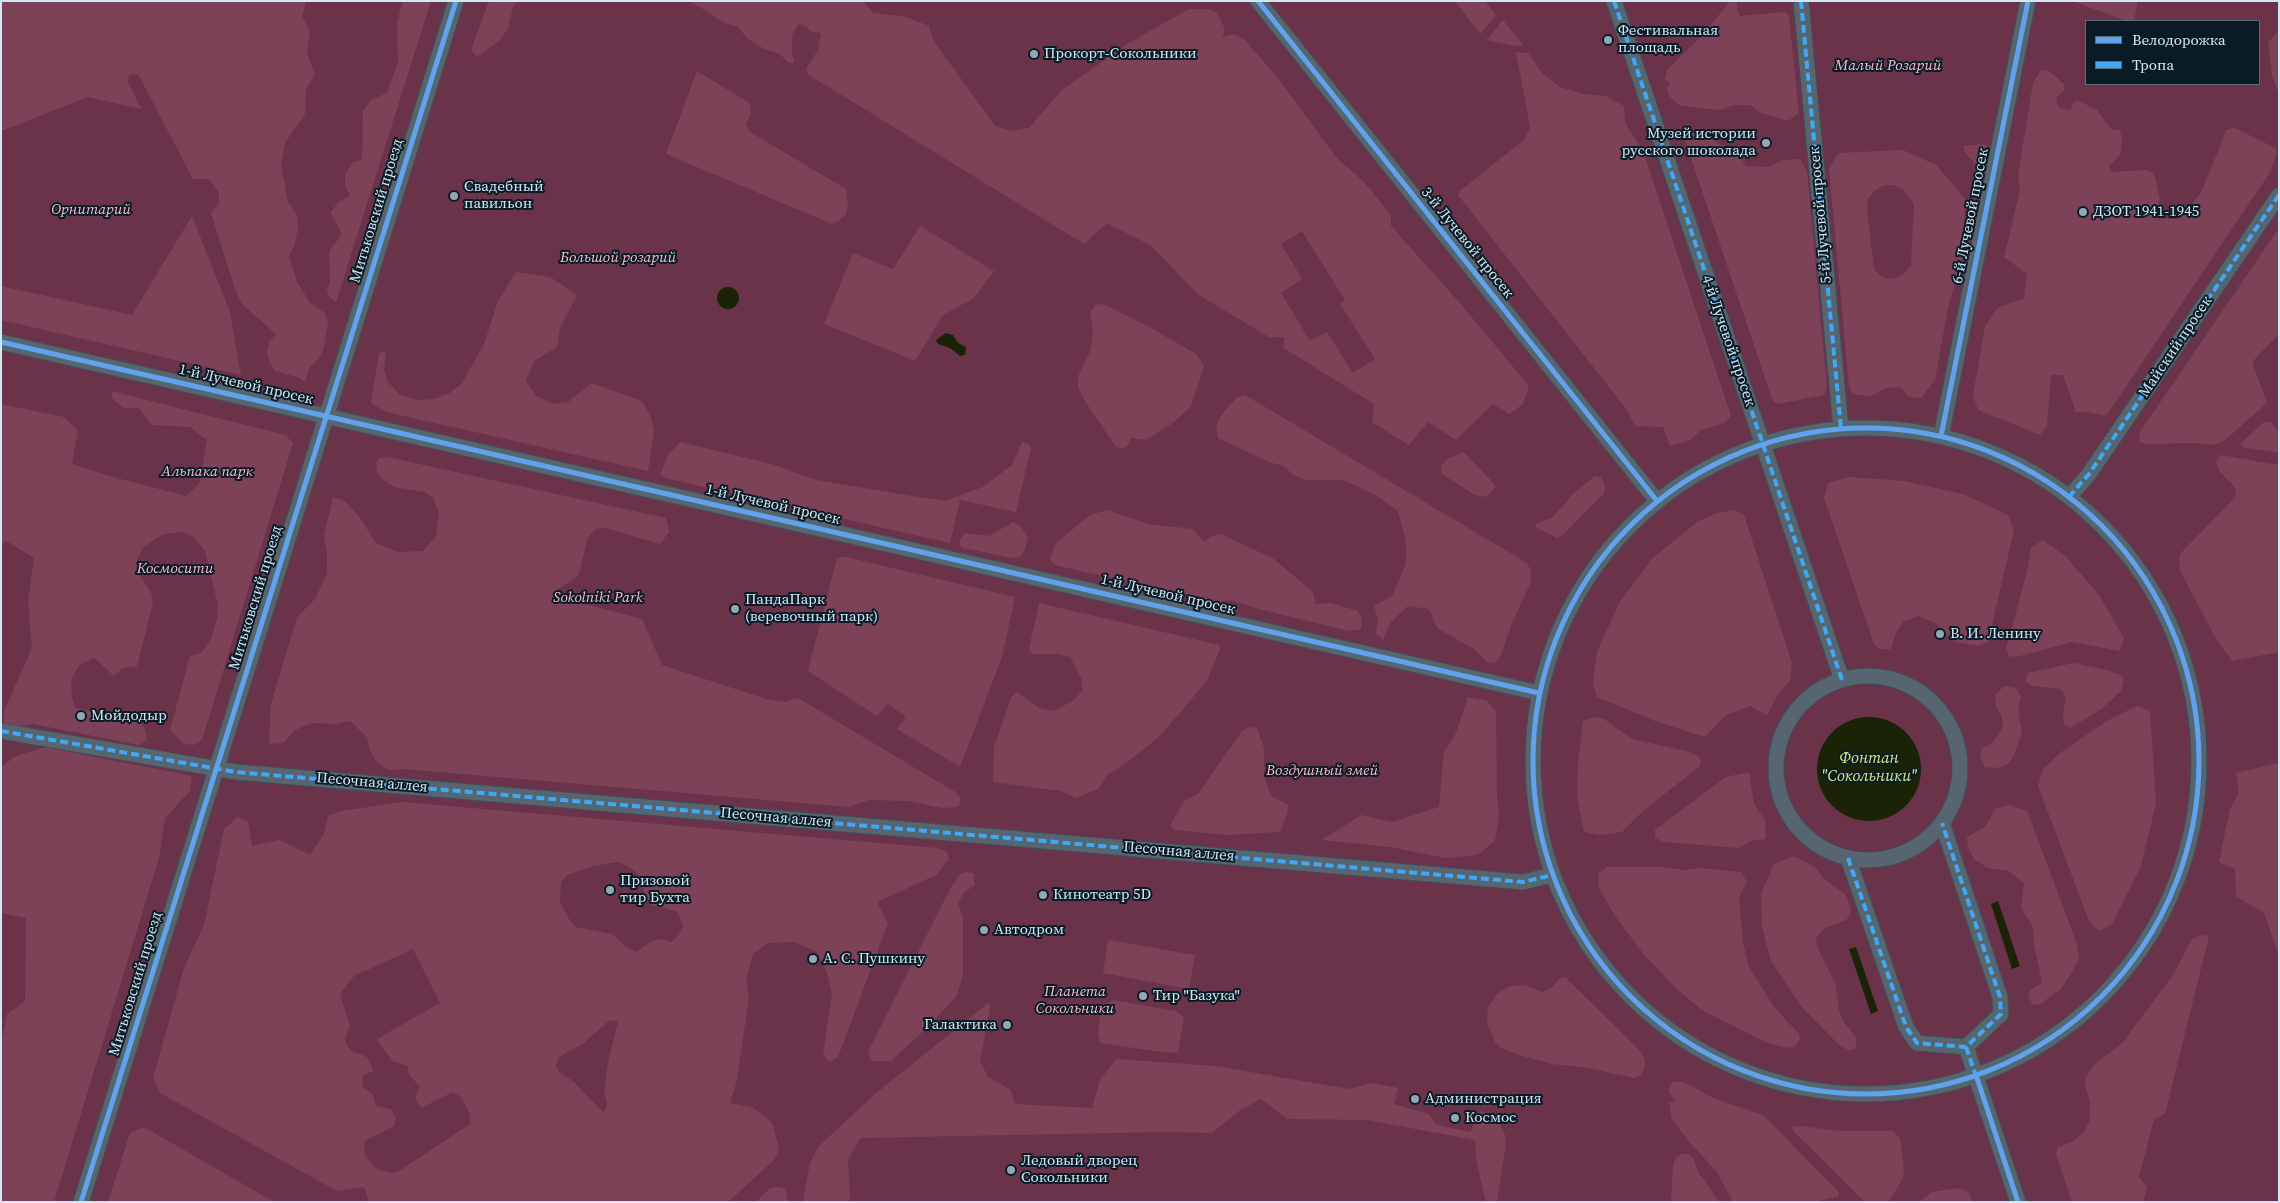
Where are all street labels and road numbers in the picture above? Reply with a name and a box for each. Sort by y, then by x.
street label: Митьковский проезд [346,137,408,285]
street label: 5-й Лучевой просек [1806,146,1836,284]
street label: 6-й Лучевой просек [1949,147,1993,285]
street label: 3-й Лучевой просек [1417,184,1517,302]
street label: 4-й Лучевой просек [1697,273,1759,409]
street label: Майский просек [2135,293,2217,401]
street label: 1-й Лучевой просек [177,361,315,409]
street label: 1-й Лучевой просек [704,481,842,529]
street label: Митьковский проезд [225,524,287,672]
street label: 1-й Лучевой просек [1099,571,1237,619]
street label: Песочная аллея [316,769,428,797]
street label: Песочная аллея [720,804,832,832]
street label: Песочная аллея [1123,838,1235,866]
street label: Митьковский проезд [105,910,167,1058]

